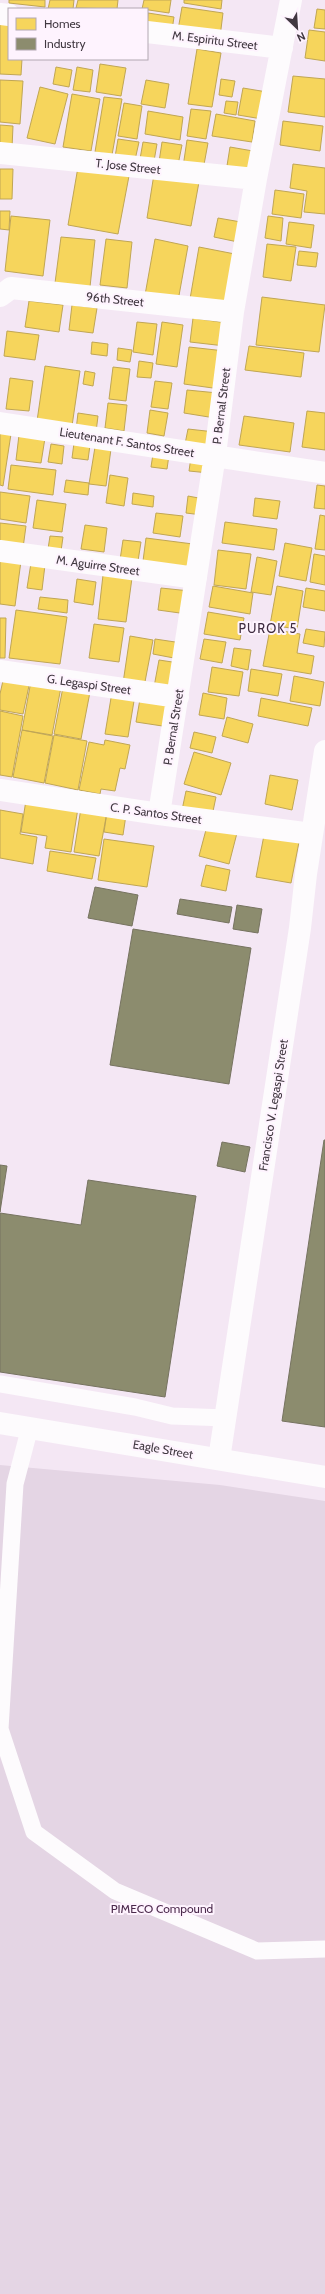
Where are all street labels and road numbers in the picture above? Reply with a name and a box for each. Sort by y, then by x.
street label: M. Espiritu Street [171,27,259,53]
street label: T. Jose Street [95,155,161,177]
street label: 96th Street [86,289,144,309]
street label: P. Bernal Street [209,367,233,445]
street label: Lieutenant F. Santos Street [59,424,195,460]
street label: M. Aguirre Street [55,552,141,578]
street label: G. Legaspi Street [46,671,132,697]
street label: P. Bernal Street [160,688,186,766]
street label: C. P. Santos Street [109,799,203,827]
street label: Francisco V. Legaspi Street [255,1038,291,1172]
street label: Eagle Street [132,1436,194,1462]

